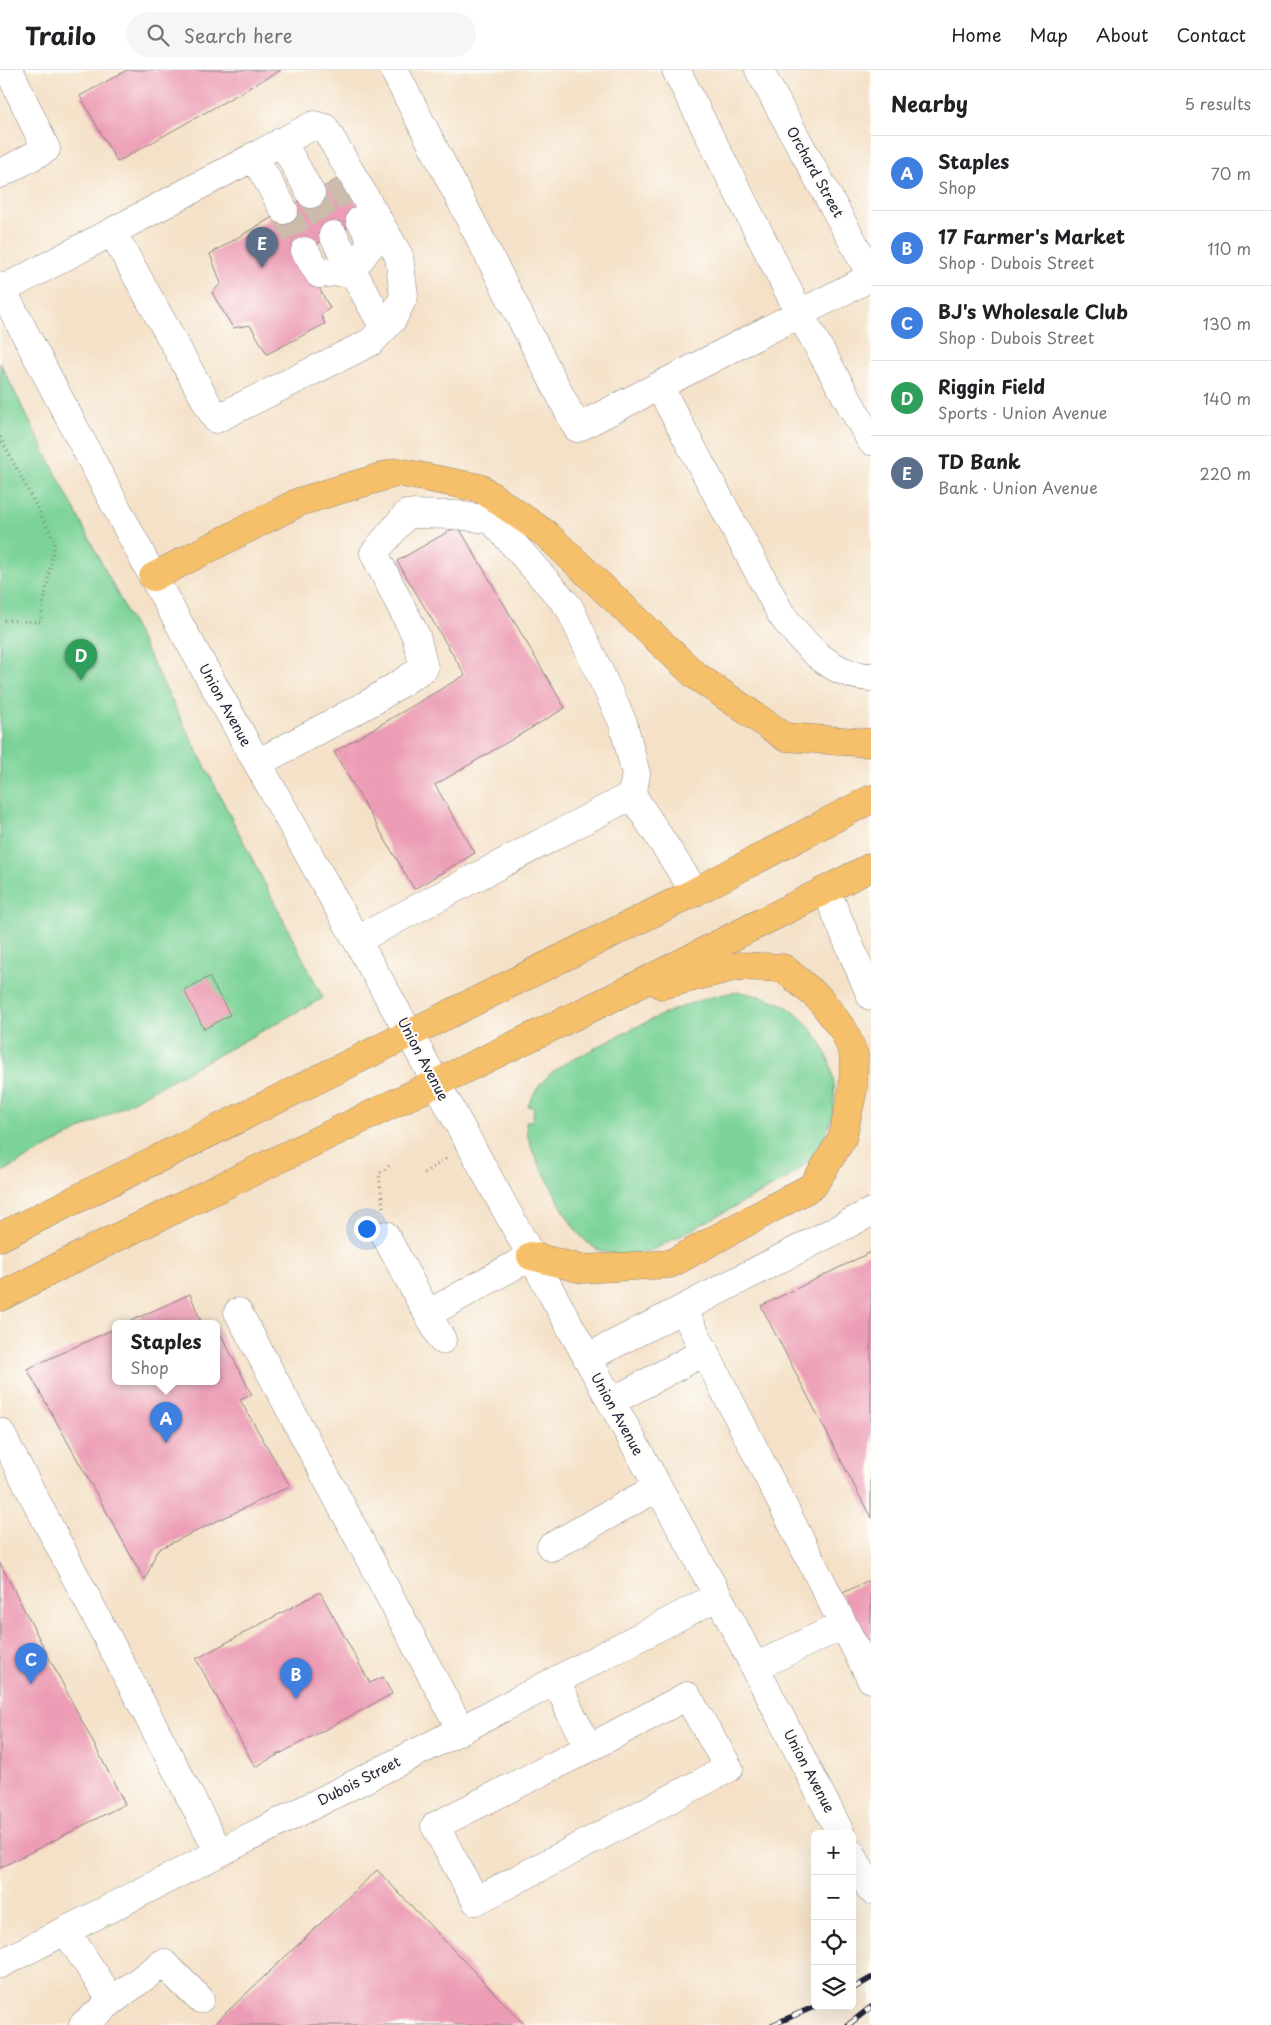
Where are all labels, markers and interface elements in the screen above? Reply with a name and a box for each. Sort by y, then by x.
search box [126,12,476,57]
text: Trailo [25,17,96,53]
icon: search [144,21,172,49]
text: Search here [184,21,292,49]
text: Home [951,21,1001,48]
text: Map [1029,21,1068,48]
text: About [1096,21,1148,48]
text: Contact [1176,21,1246,48]
text: Nearby [891,87,968,119]
text: 5 results [1184,91,1251,115]
street label: Orchard Street [782,122,849,221]
text: Staples [938,147,1009,175]
text: A [901,161,913,185]
text: 70 m [1211,161,1251,185]
text: Shop [938,175,976,199]
text: 17 Farmer's Market [938,222,1125,250]
pin: E [246,227,278,268]
text: B [902,236,912,260]
text: 110 m [1208,236,1251,260]
text: Shop · Dubois Street [938,250,1094,274]
text: BJ's Wholesale Club [938,297,1128,325]
text: C [901,311,913,335]
text: 130 m [1203,311,1251,335]
text: Shop · Dubois Street [938,325,1094,349]
text: Riggin Field [938,372,1045,400]
text: D [901,386,913,410]
text: 140 m [1203,386,1251,410]
text: Sports · Union Avenue [938,400,1107,424]
text: TD Bank [938,447,1021,475]
text: E [902,461,912,485]
text: 220 m [1200,461,1251,485]
text: Bank · Union Avenue [938,475,1098,499]
pin: D [65,639,97,680]
street label: Union Avenue [194,659,257,750]
street label: Union Avenue [393,1013,454,1105]
your location [354,1216,380,1242]
popup [112,1320,220,1385]
text: Staples [130,1327,202,1355]
text: Shop [130,1355,169,1379]
street label: Union Avenue [586,1368,649,1459]
pin: A [150,1402,182,1443]
pin: C [15,1643,47,1684]
pin: B [280,1658,312,1699]
street label: Union Avenue [779,1725,840,1817]
street label: Dubois Street [314,1751,404,1810]
map controls [811,1830,856,2010]
button: + [811,1830,856,1875]
button: − [811,1875,856,1920]
button: locate [811,1920,856,1965]
button: layers [811,1965,856,2010]

